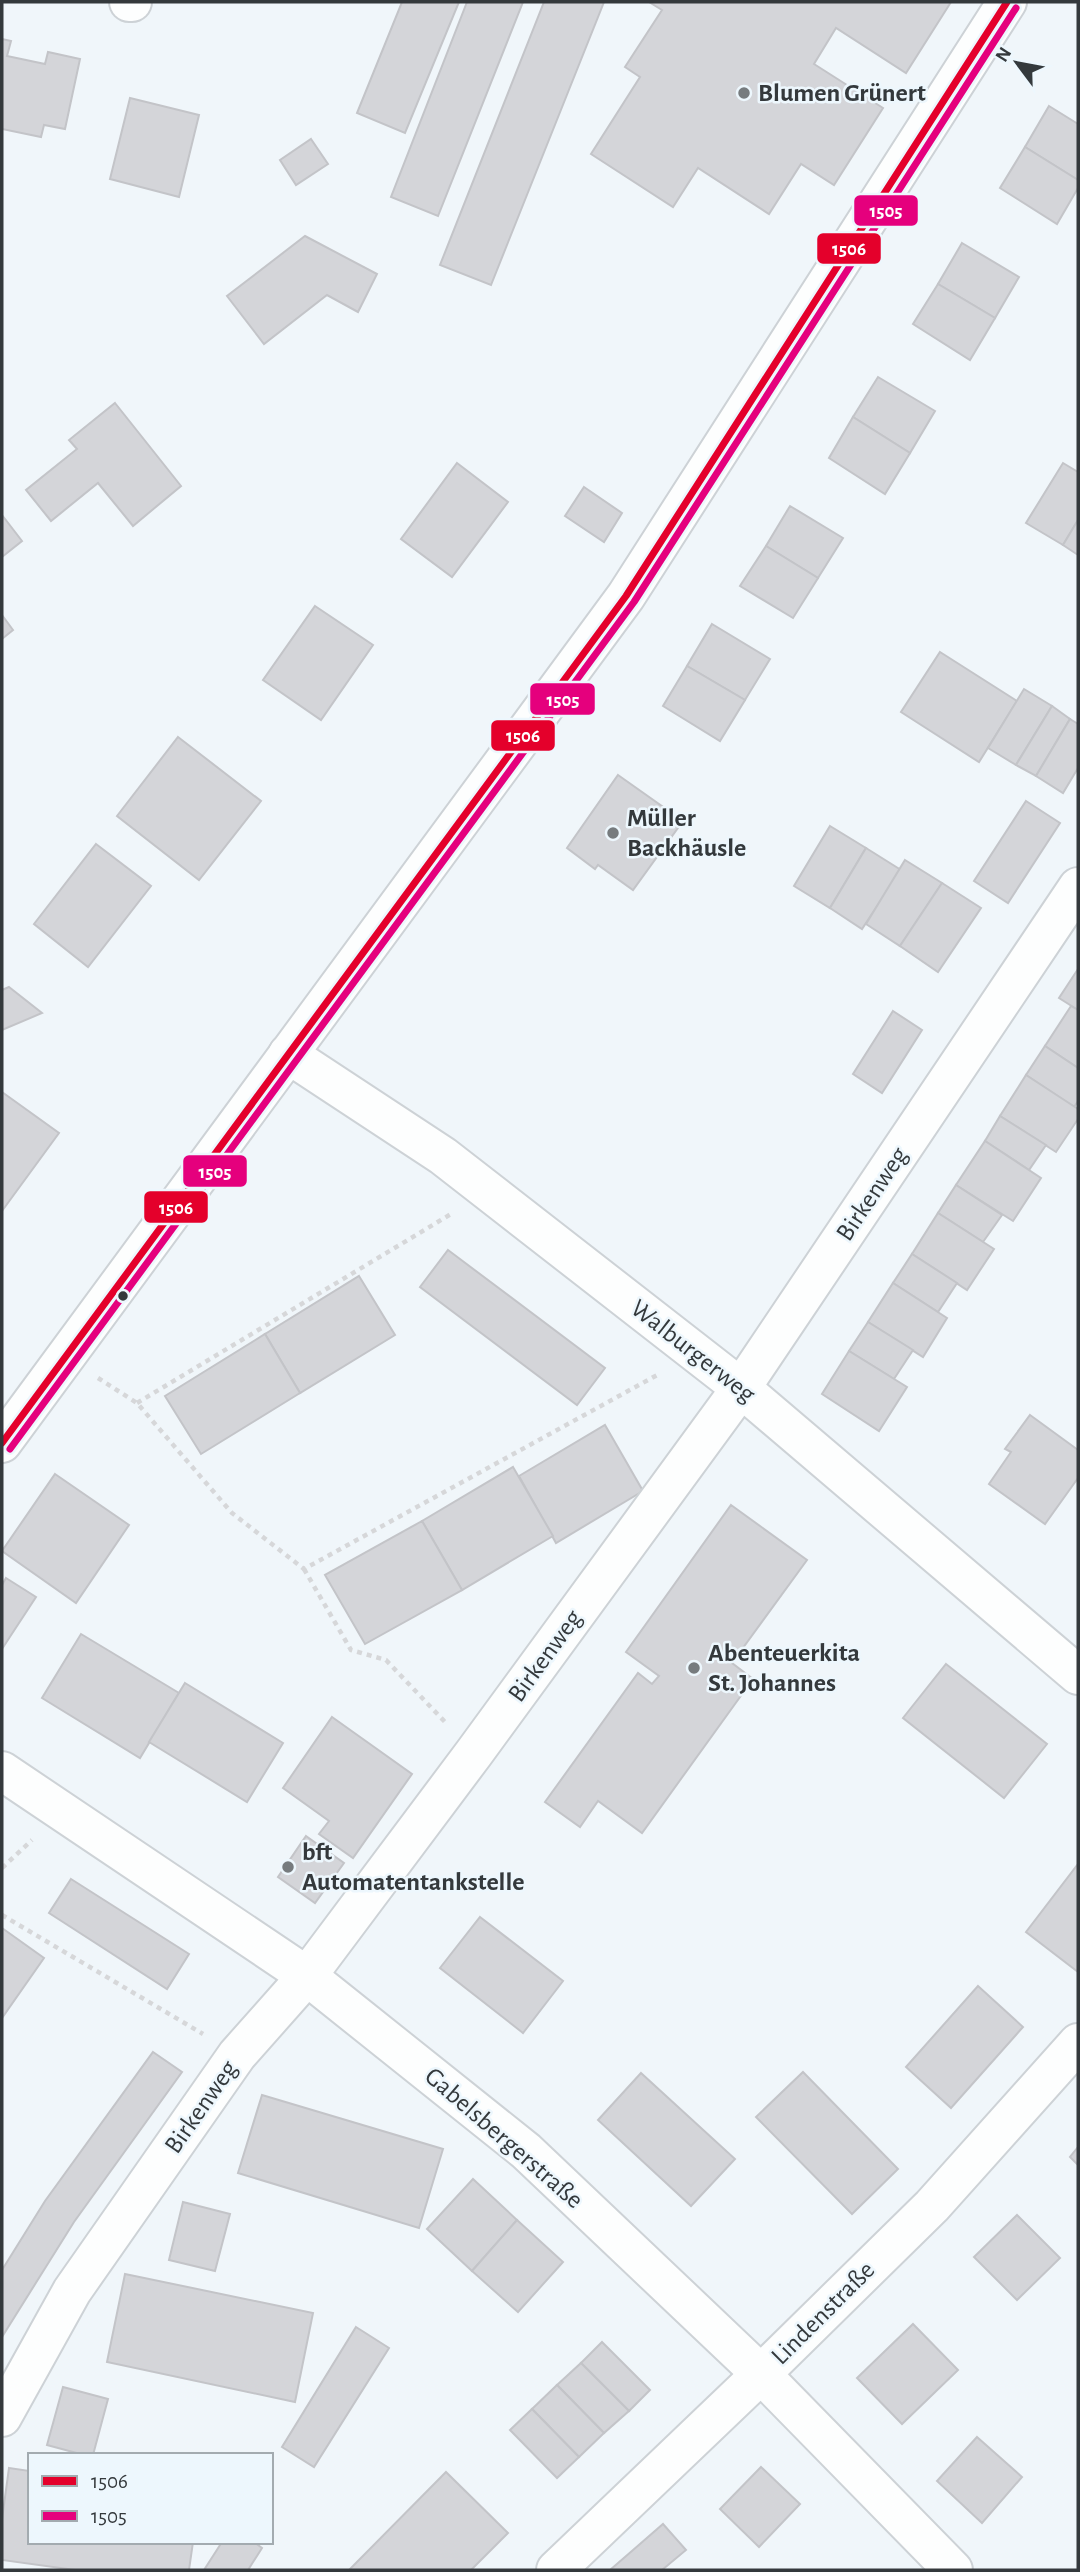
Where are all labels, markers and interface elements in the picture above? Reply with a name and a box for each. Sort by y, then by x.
north arrow [982,28,1052,98]
text: N [992,44,1015,65]
place label: Blumen Grünert [758,80,926,106]
marker: Blumen Grünert [736,85,752,101]
line badge: 1505 [853,194,919,227]
text: 1505 [869,202,903,221]
line badge: 1506 [816,232,882,265]
text: 1506 [832,240,866,259]
line badge: 1505 [529,682,596,716]
text: 1505 [546,691,580,710]
line badge: 1506 [490,719,556,752]
text: 1506 [506,727,540,746]
place label: Müller Backhäusle [627,805,746,861]
marker: Müller Backhäusle [605,825,621,841]
street label: Birkenweg [831,1142,913,1245]
line badge: 1505 [182,1154,248,1188]
text: 1505 [198,1163,232,1182]
line badge: 1506 [143,1190,209,1224]
text: 1506 [159,1199,193,1218]
unlabelled marker [116,1289,130,1303]
street label: Walburgerweg [626,1295,760,1408]
street label: Birkenweg [503,1605,587,1707]
place label: Abenteuerkita St. Johannes [708,1640,860,1696]
marker: Abenteuerkita St. Johannes [686,1660,702,1676]
place label: bft Automatentankstelle [302,1839,525,1895]
marker: bft Automatentankstelle [280,1859,296,1875]
street label: Birkenweg [160,2056,242,2158]
street label: Gabelsbergerstraße [420,2063,588,2213]
street label: Lindenstraße [766,2256,880,2370]
legend [28,2453,273,2544]
text: 1506 [91,2471,128,2492]
text: 1505 [91,2506,127,2527]

